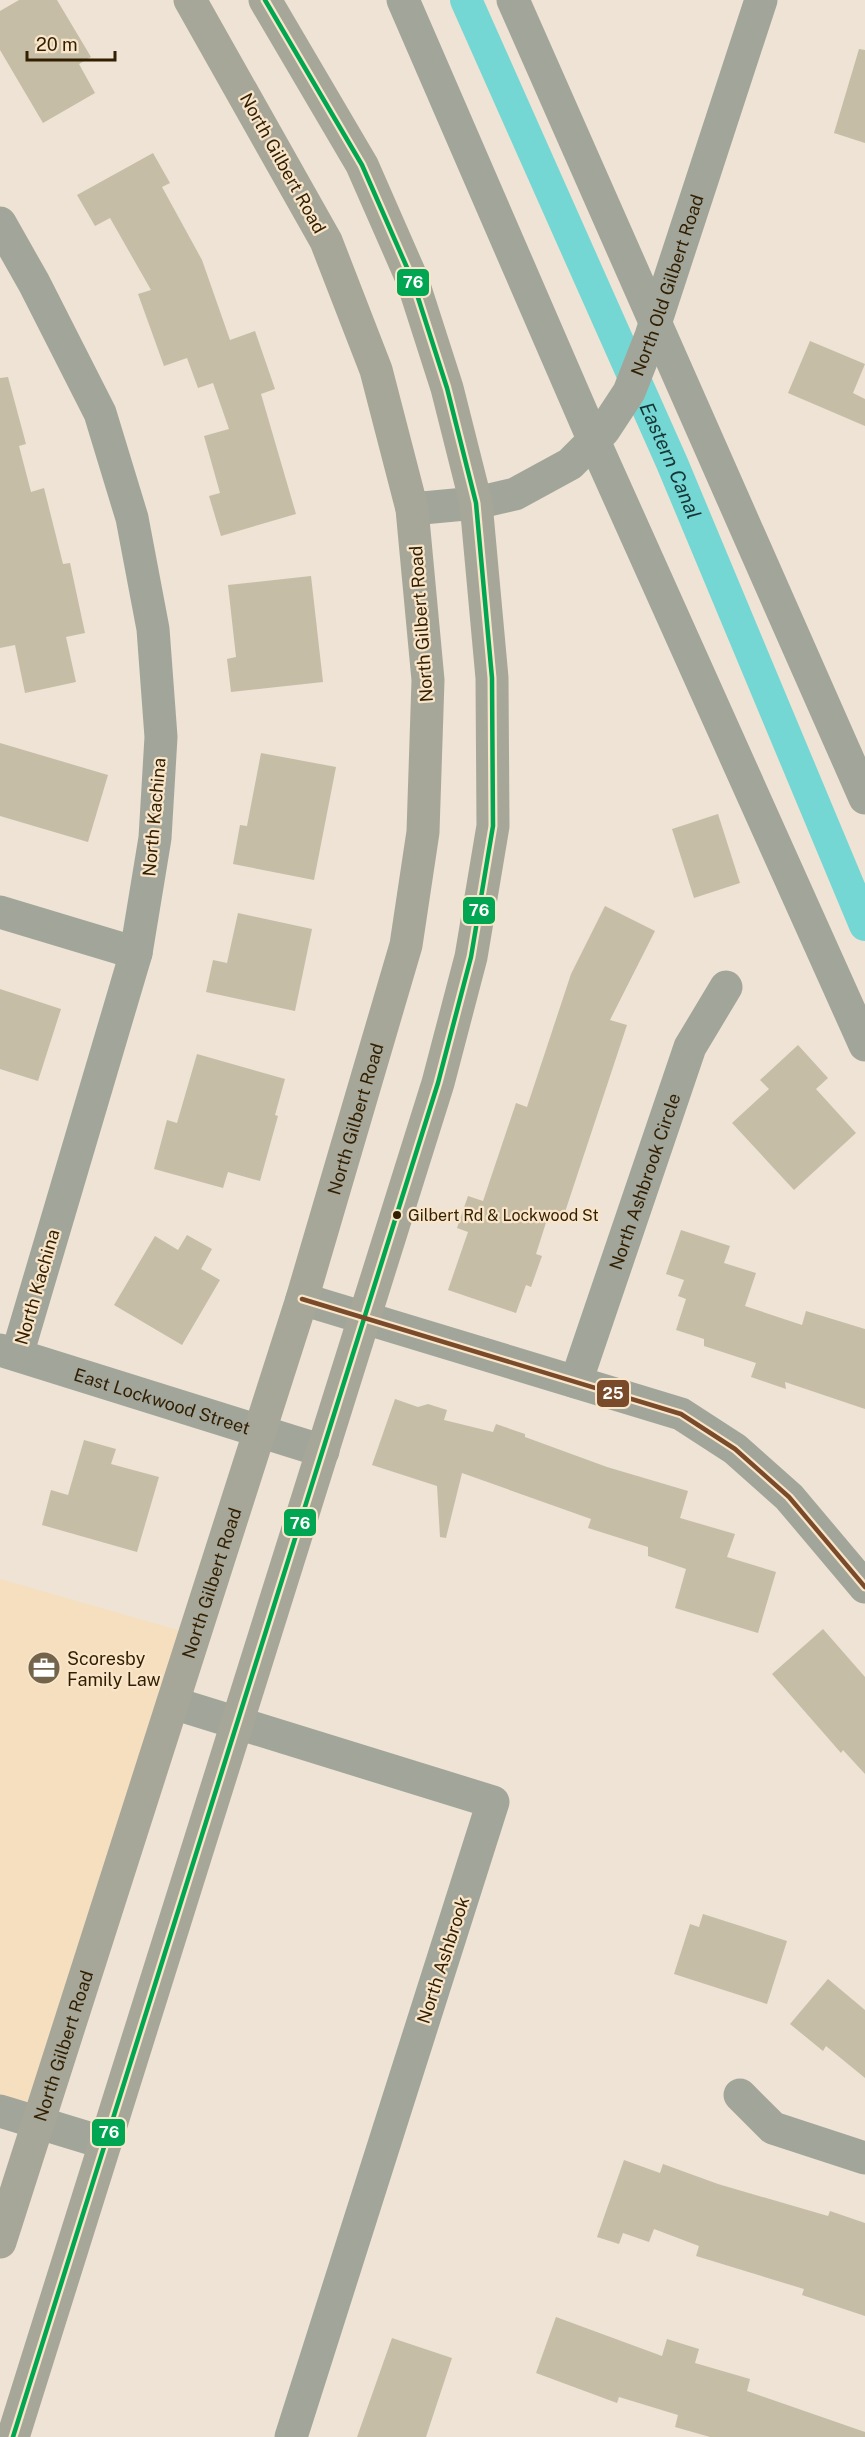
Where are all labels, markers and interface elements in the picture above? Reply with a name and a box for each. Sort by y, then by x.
scale bar [27,24,116,62]
text: 20 m [36,34,78,55]
street label: North Gilbert Road [236,89,330,237]
street label: North Old Gilbert Road [626,192,707,379]
line badge: 76 [396,268,430,297]
text: 76 [403,273,423,292]
water label: Eastern Canal [634,398,706,523]
street label: North Gilbert Road [405,545,437,703]
street label: North Kachina [138,757,170,877]
line badge: 76 [462,896,496,925]
text: 76 [469,901,489,920]
street label: North Gilbert Road [323,1040,387,1197]
street label: North Ashbrook Circle [604,1090,684,1272]
place label: Gilbert Rd & Lockwood St [408,1206,599,1225]
marker: Gilbert Rd & Lockwood St [391,1209,403,1221]
street label: North Kachina [10,1227,64,1347]
street label: East Lockwood Street [72,1363,253,1438]
line badge: 25 [596,1379,630,1408]
text: 25 [603,1384,624,1403]
street label: North Gilbert Road [177,1505,245,1661]
line badge: 76 [283,1508,317,1537]
text: 76 [290,1514,310,1533]
place label: Scoresby Family Law [67,1648,160,1690]
office icon: Scoresby Family Law [26,1650,62,1686]
street label: North Ashbrook [413,1894,473,2026]
street label: North Gilbert Road [29,1968,97,2124]
line badge: 76 [91,2118,126,2147]
text: 76 [99,2123,119,2142]

